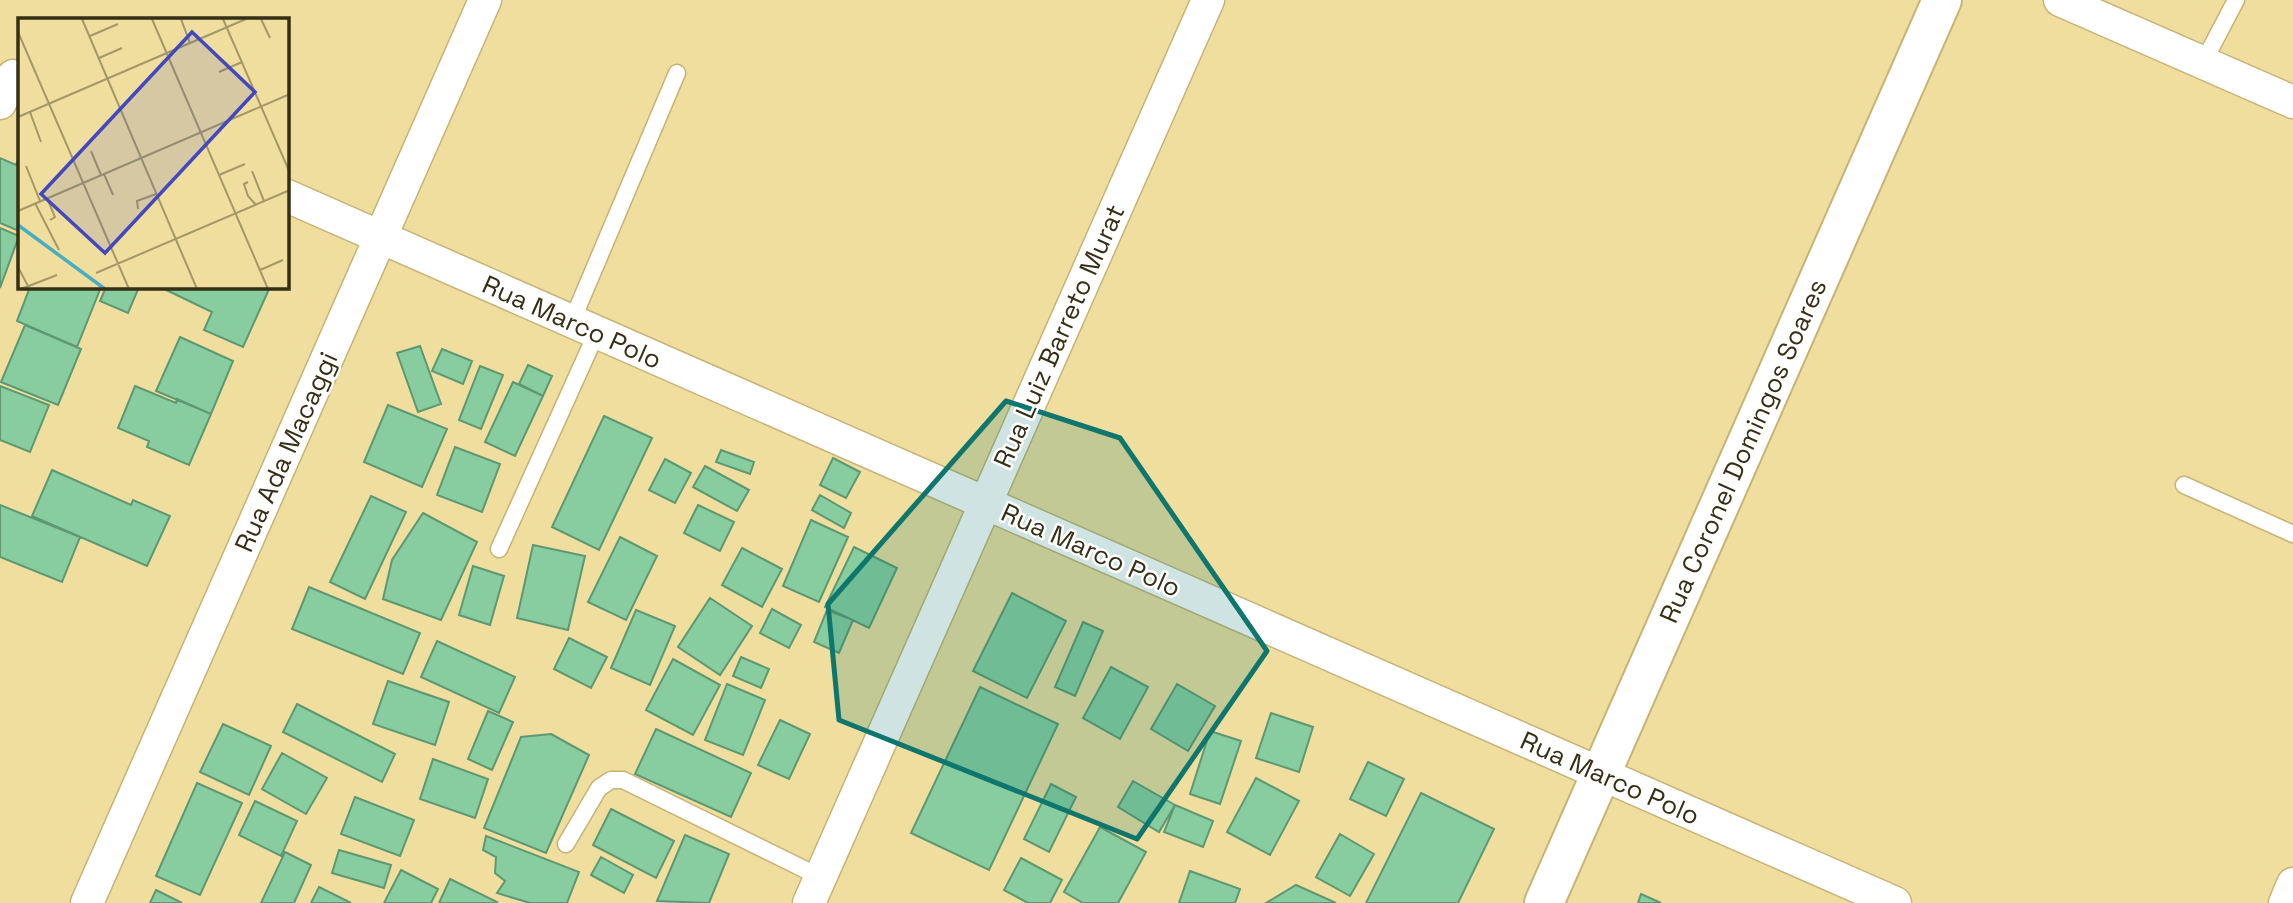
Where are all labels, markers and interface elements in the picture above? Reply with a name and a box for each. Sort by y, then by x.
inset map [18,18,289,289]
street label: Rua Luiz Barreto Murat [986,199,1132,473]
street label: Rua Marco Polo [477,267,667,377]
street label: Rua Coronel Domingos Soares [1652,274,1834,628]
street label: Rua Ada Macaggi [227,347,345,557]
street label: Rua Marco Polo [996,495,1186,605]
street label: Rua Marco Polo [1515,723,1705,833]

